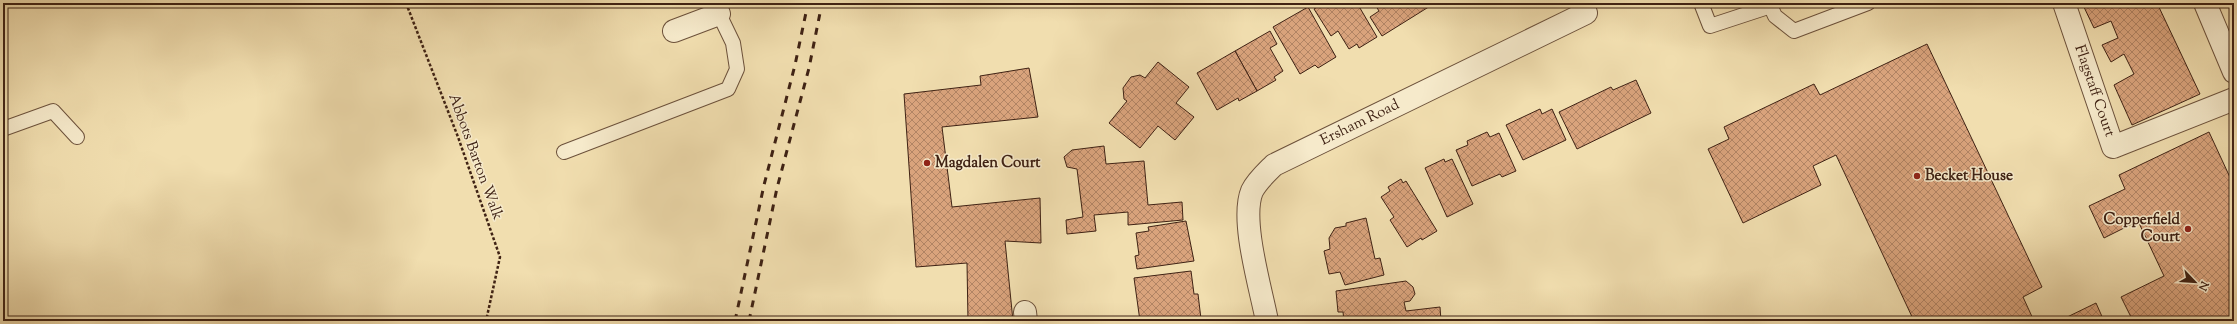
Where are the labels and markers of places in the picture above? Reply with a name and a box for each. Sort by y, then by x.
place label: Magdalen Court [935,153,1041,174]
marker: Magdalen Court [922,158,932,168]
place label: Becket House [1925,166,2013,187]
marker: Becket House [1912,171,1922,181]
place label: Copperfield Court [2104,210,2181,248]
marker: Copperfield Court [2183,224,2193,234]

